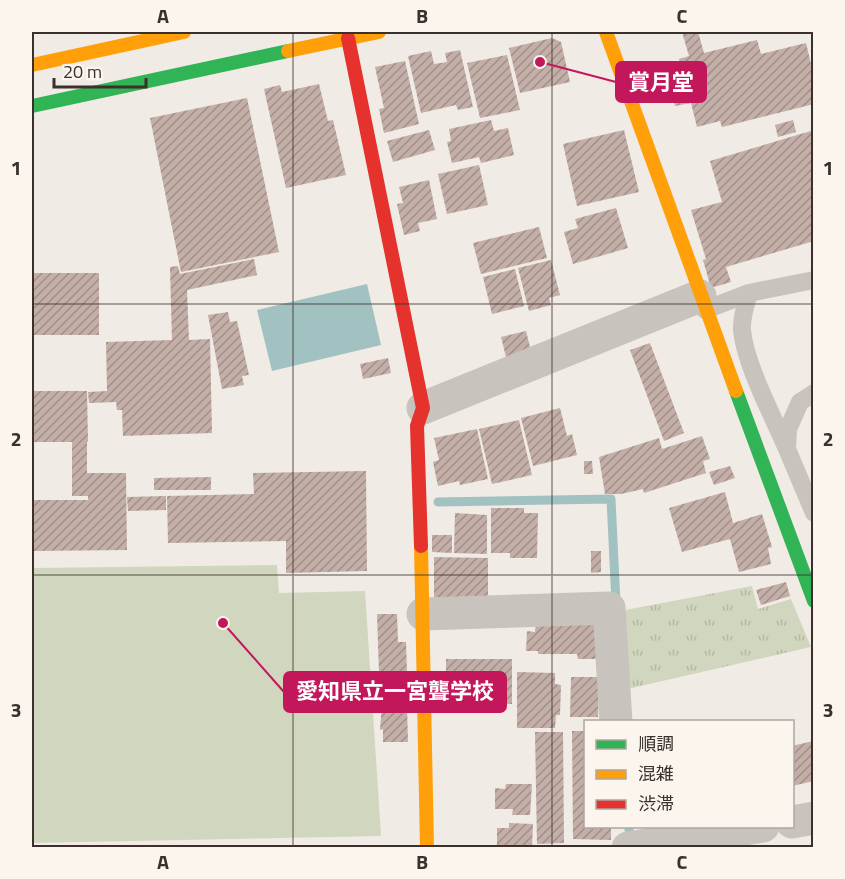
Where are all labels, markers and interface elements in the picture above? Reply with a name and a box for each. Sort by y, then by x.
text: A [157,0,169,31]
text: B [416,0,428,31]
text: C [677,0,688,31]
scale bar [54,51,146,89]
text: 20 m [63,58,102,85]
callout: 賞月堂 [616,62,706,102]
text: 賞月堂 [628,65,694,99]
text: 1 [10,152,22,183]
text: 1 [822,152,834,183]
text: 2 [10,423,22,454]
text: 2 [822,423,834,454]
callout: 愛知県立一宮聾学校 [284,672,506,712]
text: 愛知県立一宮聾学校 [296,674,494,708]
text: 3 [10,694,22,725]
text: 3 [822,694,834,725]
legend [584,720,794,828]
text: 順調 [638,730,674,757]
text: 混雑 [638,760,674,787]
text: 渋滞 [638,790,674,817]
text: A [157,846,169,877]
text: B [416,846,428,877]
text: C [677,846,688,877]

